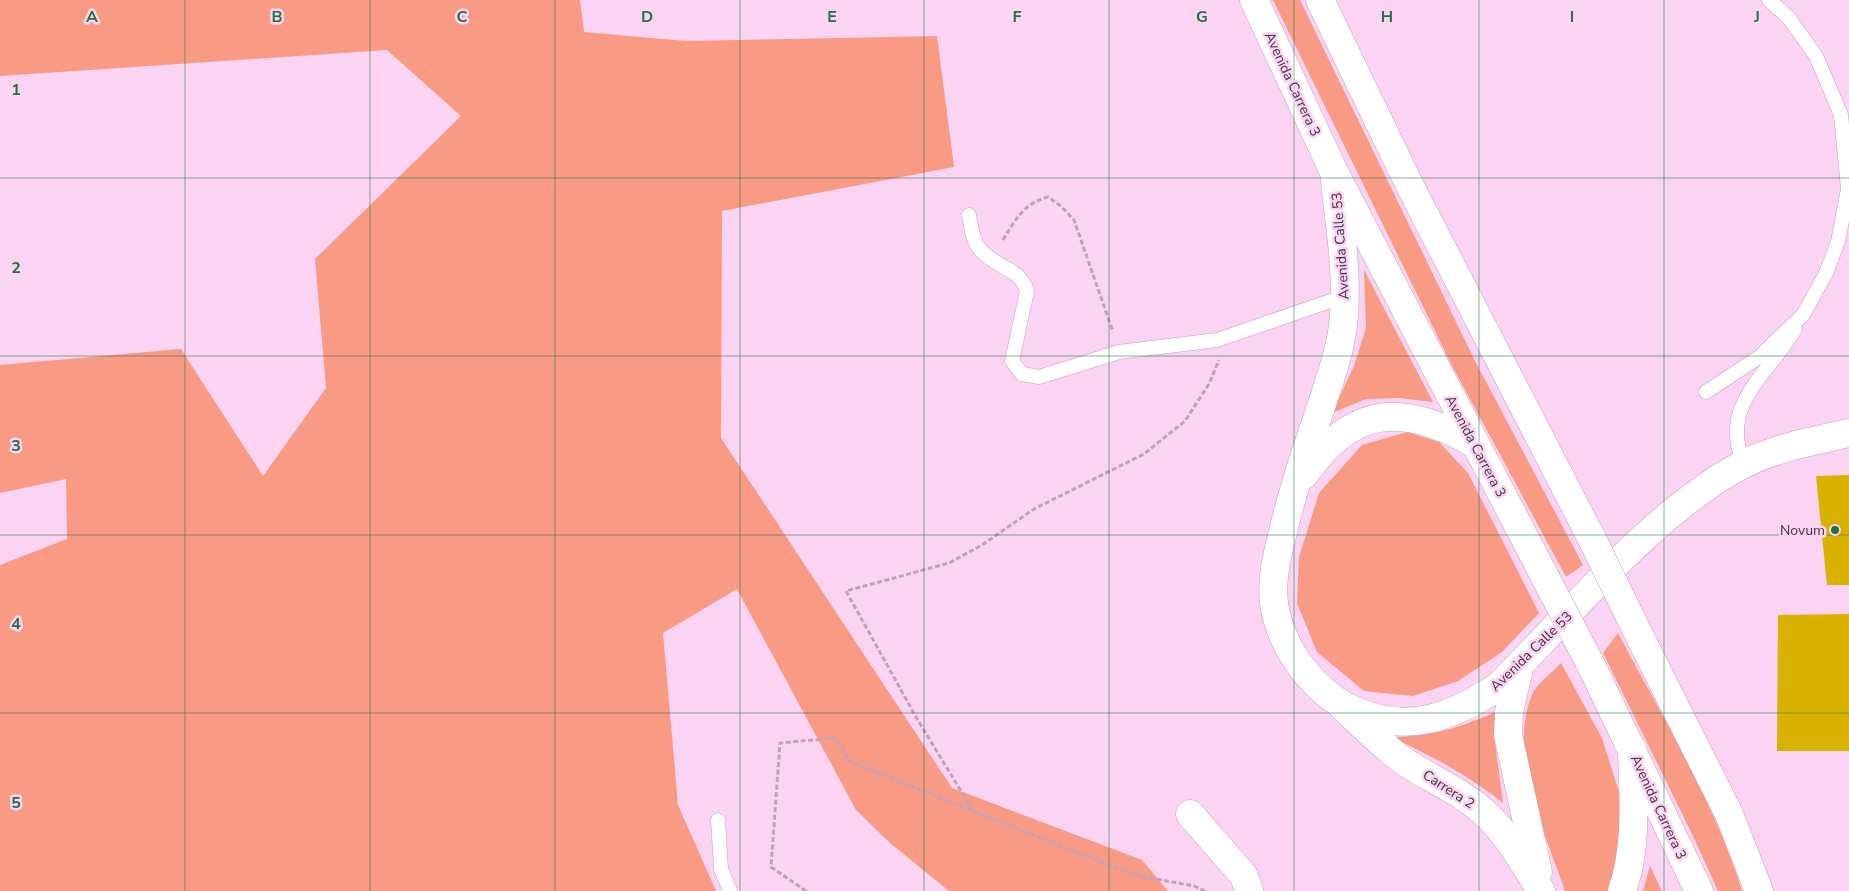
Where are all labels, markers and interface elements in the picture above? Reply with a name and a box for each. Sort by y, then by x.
text: A [86,6,98,28]
text: B [271,6,283,28]
text: C [457,6,468,28]
text: D [641,6,653,28]
text: E [827,6,837,28]
text: F [1013,6,1022,28]
text: G [1196,6,1208,28]
text: H [1381,6,1393,28]
text: I [1570,6,1574,28]
text: J [1753,6,1760,28]
street label: Avenida Carrera 3 [1260,29,1325,139]
text: 1 [11,79,21,101]
street label: Avenida Calle 53 [1327,192,1354,300]
text: 2 [11,257,21,279]
street label: Avenida Carrera 3 [1441,392,1511,501]
text: 3 [11,435,21,457]
place label: Novum [1780,521,1825,540]
marker: Novum [1829,524,1841,536]
street label: Avenida Calle 53 [1486,607,1577,696]
text: 4 [11,613,21,635]
street label: Avenida Carrera 3 [1626,752,1691,862]
street label: Carrera 2 [1419,766,1478,813]
text: 5 [11,792,21,814]

